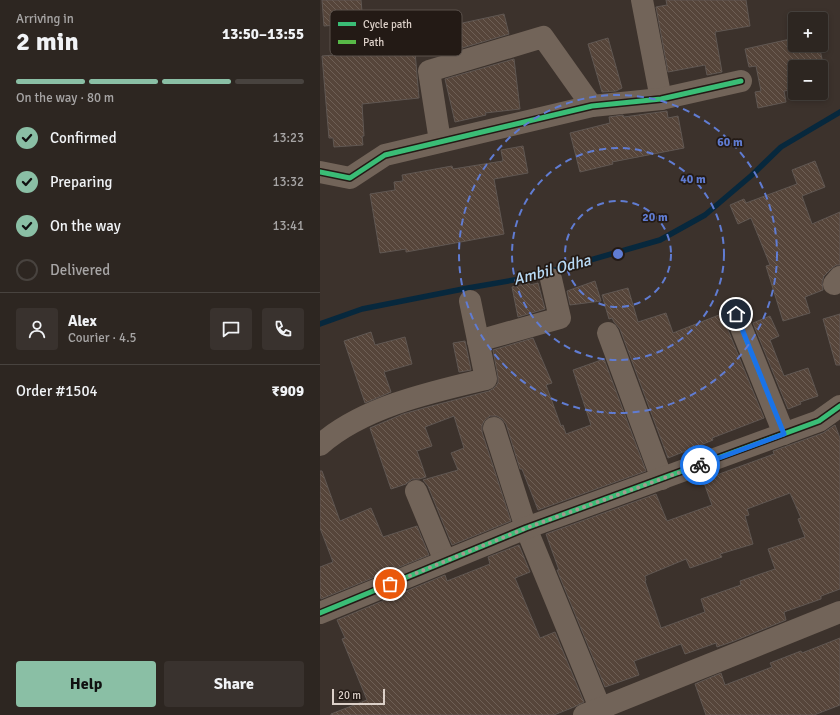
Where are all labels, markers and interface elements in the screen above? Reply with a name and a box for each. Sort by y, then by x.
legend [330,10,462,56]
text: Arriving in [16,11,74,27]
map controls [788,12,828,100]
button: + [788,12,828,52]
text: Cycle path [363,18,412,31]
text: 13:50–13:55 [222,25,304,43]
text: 2 min [16,26,79,58]
text: Path [363,36,384,49]
button: − [788,60,828,100]
text: On the way · 80 m [16,90,114,106]
icon: check [16,127,38,149]
text: Confirmed [50,129,117,147]
text: 13:23 [272,130,304,146]
text: 60 m [717,135,743,150]
icon: check [16,171,38,193]
text: 40 m [680,172,706,187]
text: Preparing [50,173,113,191]
text: 13:32 [272,174,304,190]
text: 20 m [642,210,668,225]
icon: check [16,215,38,237]
text: On the way [50,217,121,235]
text: 13:41 [272,218,304,234]
centre of rings [611,247,625,261]
water label: Ambil Odha [511,250,594,290]
text: Delivered [50,261,110,279]
pin [719,297,753,331]
icon: home [725,303,747,325]
button: person [16,308,58,350]
button: chat [210,308,252,350]
button: phone [262,308,304,350]
text: Alex [68,312,97,330]
text: Courier · 4.5 [68,330,137,346]
text: Order #1504 [16,382,98,400]
text: ₹909 [272,382,304,400]
courier [680,445,720,485]
icon: bike [689,454,711,476]
pin [373,567,407,601]
icon: bag [379,573,401,595]
button: Help [16,661,156,707]
button: Share [164,661,304,707]
scale bar [332,687,385,706]
text: 20 m [338,689,361,702]

